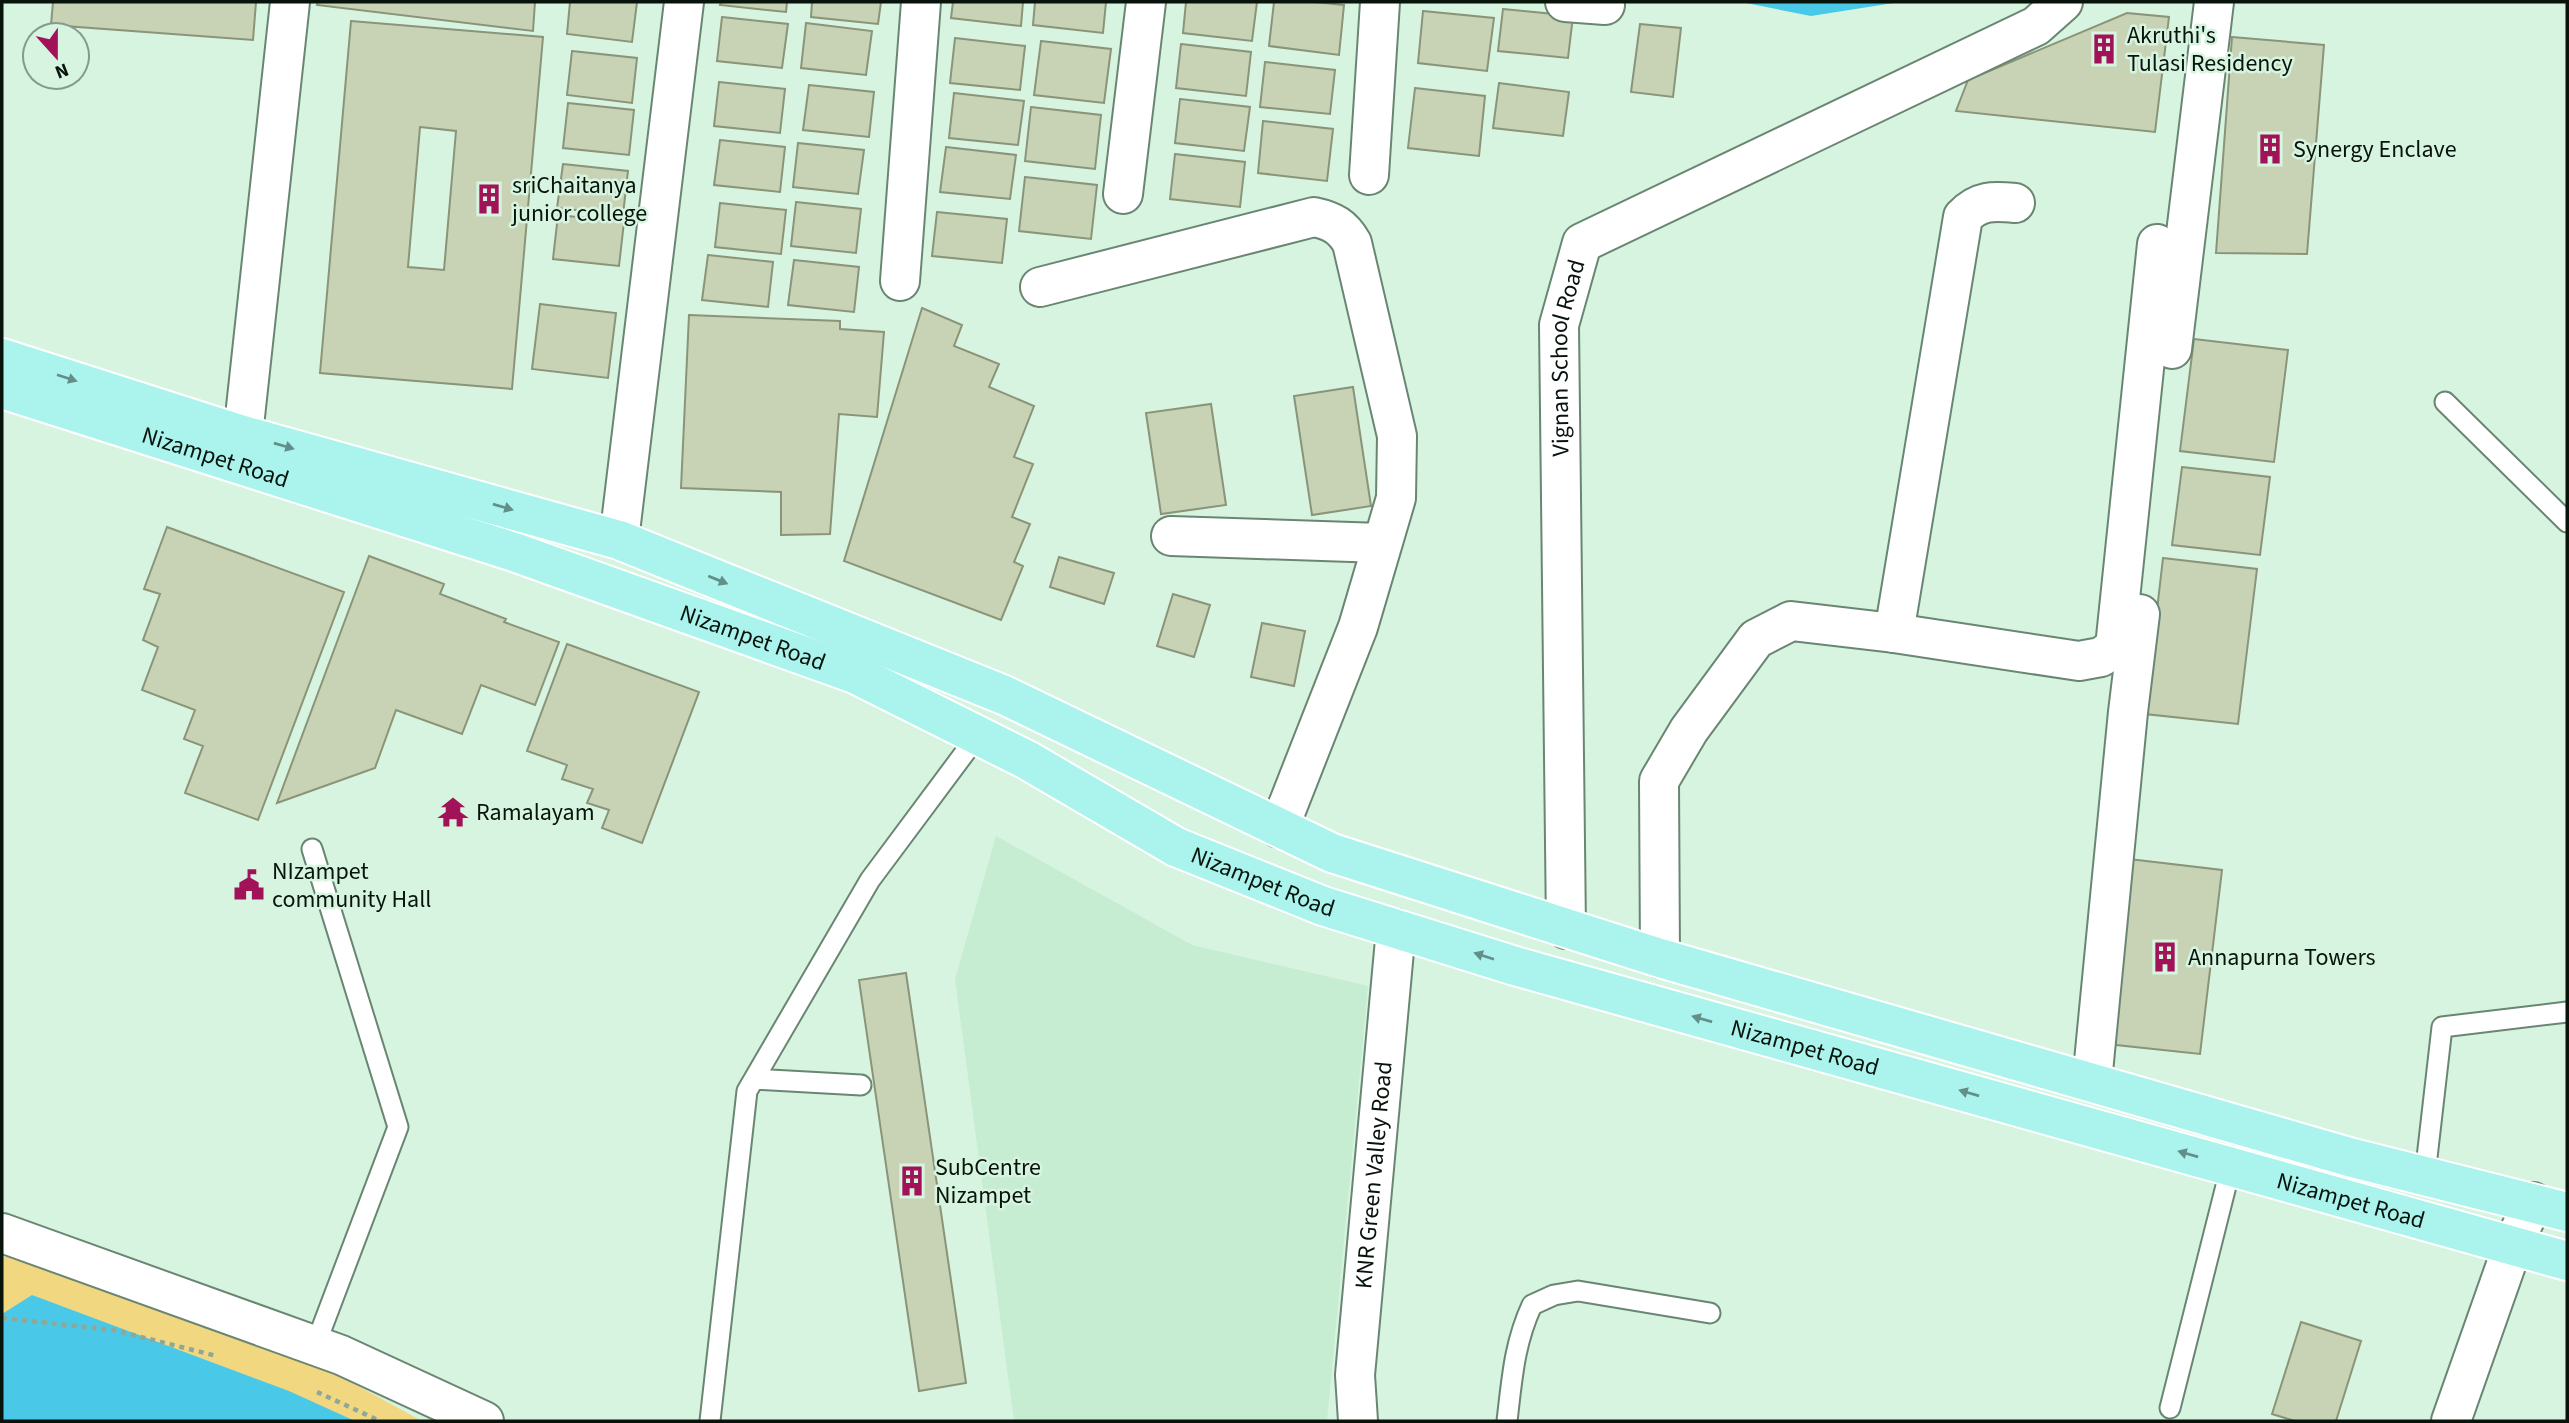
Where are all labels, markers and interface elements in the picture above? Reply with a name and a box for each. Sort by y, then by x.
place label: Akruthi's Tulasi Residency [2127,18,2293,81]
north arrow [21,21,91,91]
building icon: Akruthi's Tulasi Residency [2087,32,2121,66]
text: N [51,56,72,85]
building icon: Synergy Enclave [2253,132,2287,166]
place label: Synergy Enclave [2293,132,2457,167]
place label: sriChaitanya junior college [511,168,647,231]
building icon: sriChaitanya junior college [472,182,506,216]
street label: Vignan School Road [1542,255,1595,457]
one-way arrow [56,374,77,384]
street label: Nizampet Road [137,418,293,497]
one-way arrow [273,441,295,452]
one-way arrow [493,503,514,513]
one-way arrow [708,574,729,585]
street label: Nizampet Road [675,596,830,680]
temple icon: Ramalayam [436,795,470,829]
place label: Ramalayam [476,795,595,830]
street label: Nizampet Road [1185,838,1339,927]
place label: NIzampet community Hall [272,854,431,917]
public building icon: NIzampet community Hall [232,868,266,902]
building icon: Annapurna Towers [2148,940,2182,974]
place label: Annapurna Towers [2188,940,2376,975]
one-way arrow [1473,951,1494,961]
street label: Nizampet Road [1727,1010,1883,1085]
one-way arrow [1692,1013,1713,1023]
street label: KNR Green Valley Road [1346,1060,1402,1290]
one-way arrow [1958,1087,1980,1098]
one-way arrow [2177,1148,2199,1159]
place label: SubCentre Nizampet [935,1150,1041,1213]
street label: Nizampet Road [2273,1163,2429,1238]
building icon: SubCentre Nizampet [895,1164,929,1198]

